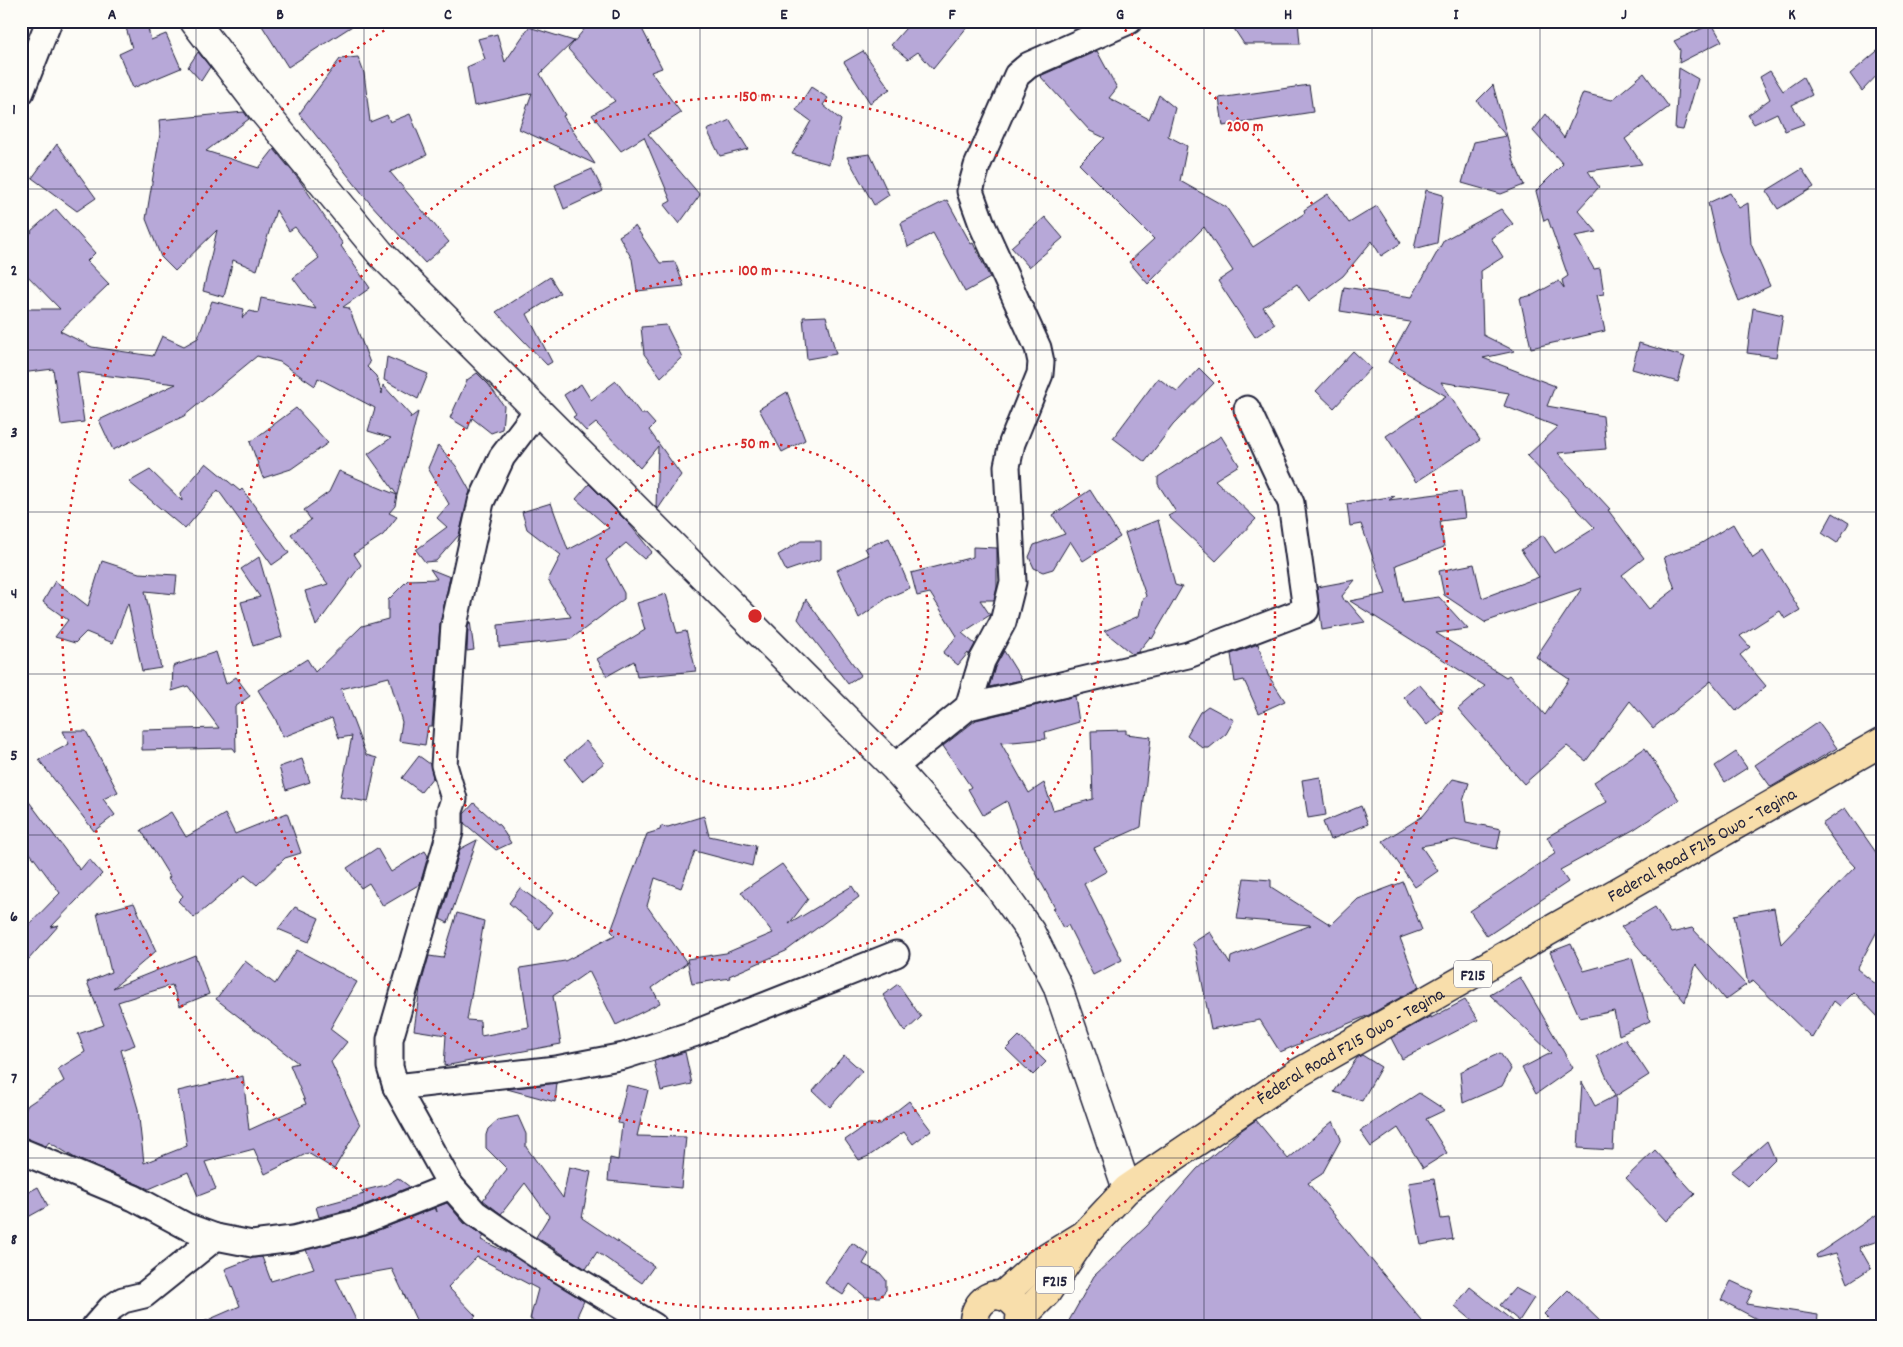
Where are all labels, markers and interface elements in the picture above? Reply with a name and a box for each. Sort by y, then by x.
text: A [108,4,117,27]
text: B [276,4,284,27]
text: C [444,4,452,27]
text: D [612,4,621,27]
text: E [780,4,788,27]
text: F [948,4,956,27]
text: G [1116,4,1124,27]
text: H [1284,4,1292,27]
text: I [1454,4,1460,27]
text: J [1621,4,1627,27]
text: K [1788,4,1796,27]
text: 150 m [739,87,771,109]
text: 1 [12,99,16,122]
text: 200 m [1227,117,1263,139]
text: 2 [11,260,18,283]
text: 100 m [738,261,772,283]
text: 3 [10,422,18,445]
text: 50 m [741,434,769,456]
text: 4 [11,583,17,606]
centre of rings [746,607,764,625]
text: 5 [10,745,18,768]
street label: Federal Road F215 Owo - Tegina [1604,783,1802,910]
text: 6 [10,906,18,929]
road number: F215 [1454,961,1492,988]
street label: Federal Road F215 Owo - Tegina [1253,983,1450,1112]
text: 7 [11,1068,17,1091]
text: 8 [11,1229,18,1252]
road number: F215 [1036,1266,1074,1294]

